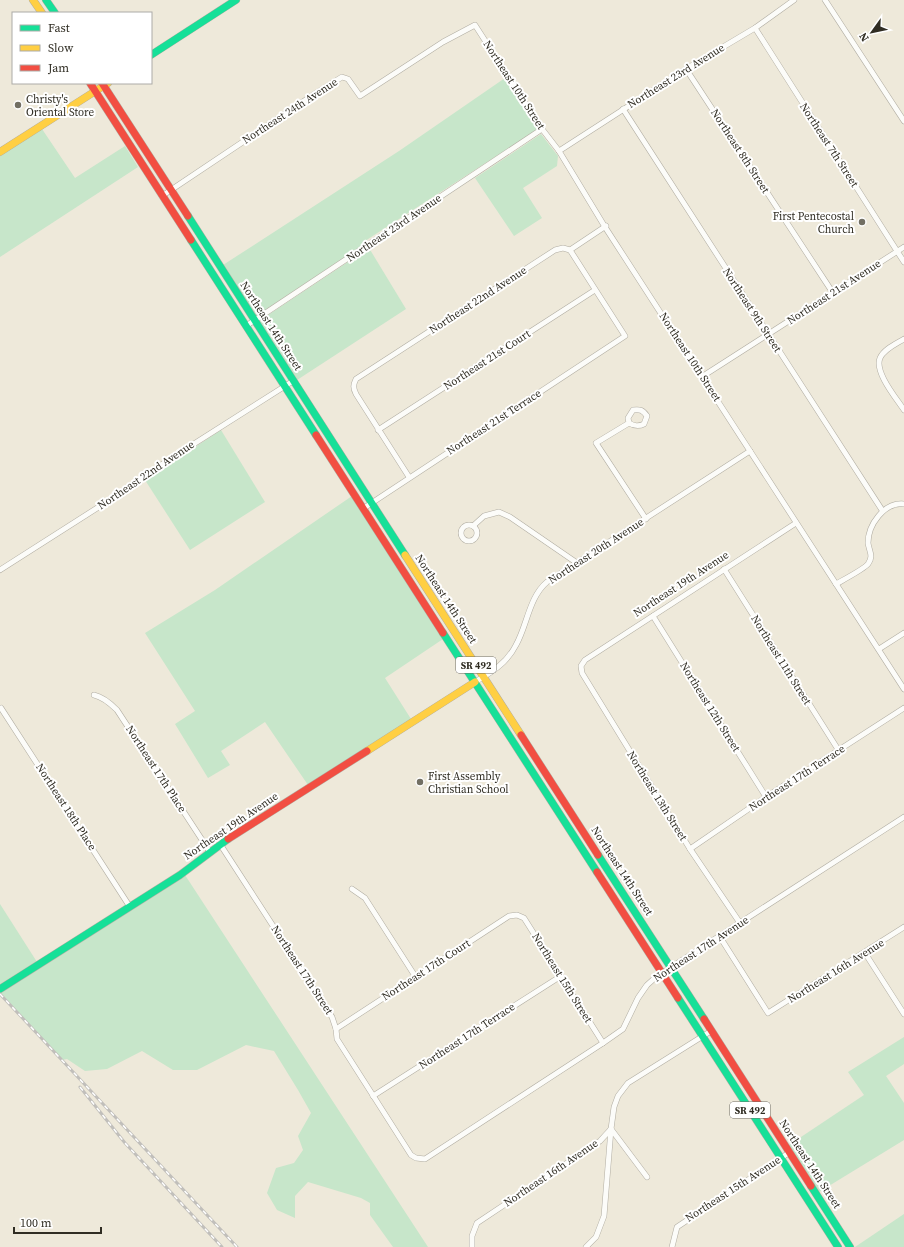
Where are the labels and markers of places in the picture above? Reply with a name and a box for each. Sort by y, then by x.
place label: Christy's Oriental Store [26,92,95,120]
marker: Christy's Oriental Store [13,100,23,110]
place label: First Pentecostal Church [773,209,854,237]
marker: First Pentecostal Church [857,217,867,227]
place label: First Assembly Christian School [428,769,509,797]
marker: First Assembly Christian School [415,777,425,787]

